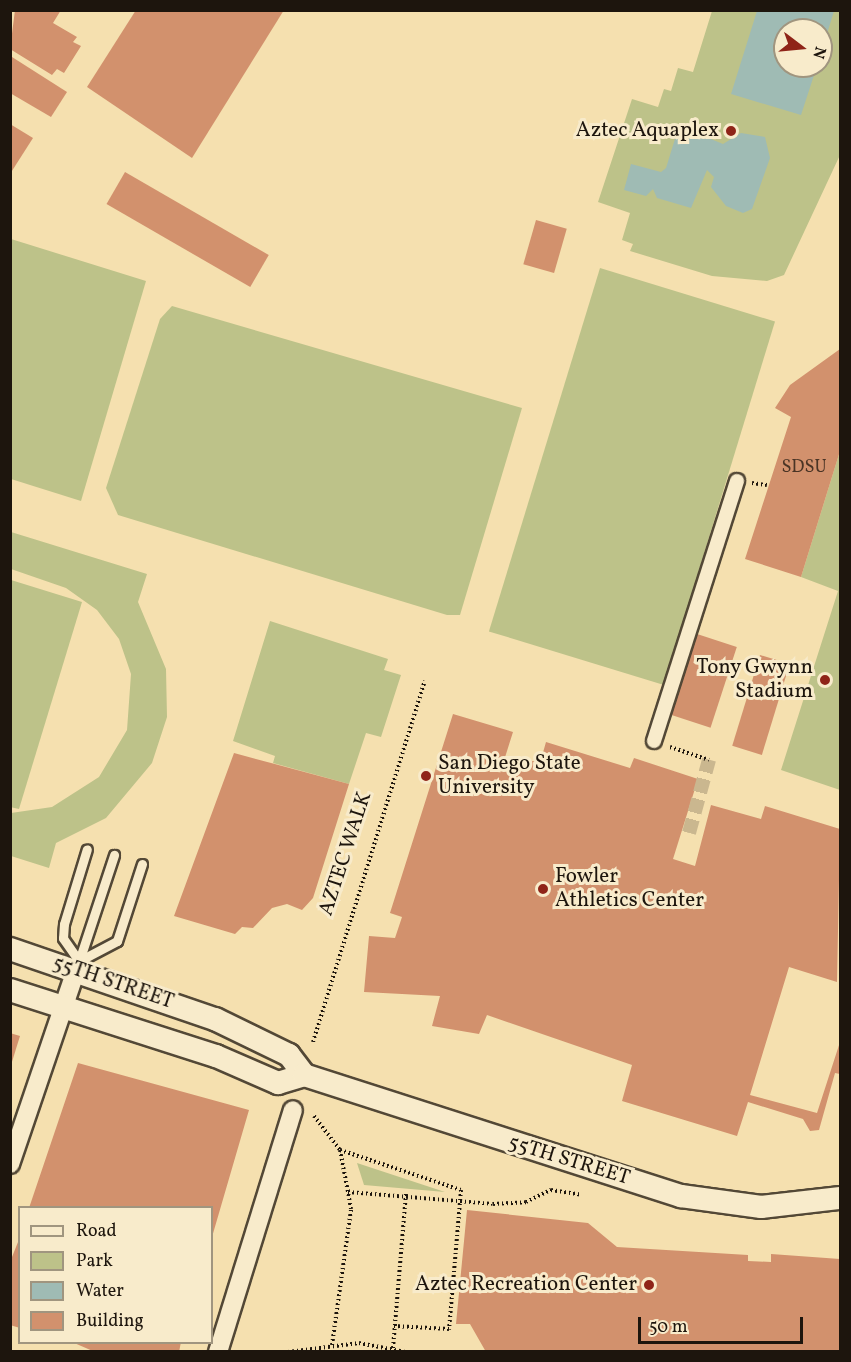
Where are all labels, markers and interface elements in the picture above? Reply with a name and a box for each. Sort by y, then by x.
north arrow [773,18,833,78]
text: N [806,44,831,61]
place label: Aztec Aquaplex [576,118,719,144]
marker: Aztec Aquaplex [724,124,738,138]
house number: SDSU [781,457,827,479]
place label: Tony Gwynn Stadium [696,655,813,705]
marker: Tony Gwynn Stadium [818,673,832,687]
place label: San Diego State University [438,751,581,801]
marker: San Diego State University [419,769,433,783]
street label: AZTEC WALK [314,789,378,919]
place label: Fowler Athletics Center [555,864,704,914]
marker: Fowler Athletics Center [536,882,550,896]
street label: 55TH STREET [49,951,177,1015]
street label: 55TH STREET [505,1131,633,1191]
legend [18,1206,213,1344]
text: Road [76,1219,117,1244]
text: Park [76,1249,113,1274]
place label: Aztec Recreation Center [415,1272,637,1298]
marker: Aztec Recreation Center [642,1278,656,1292]
text: Water [76,1279,124,1304]
scale bar [641,1305,806,1343]
text: Building [76,1309,144,1334]
text: 50 m [649,1315,688,1340]

